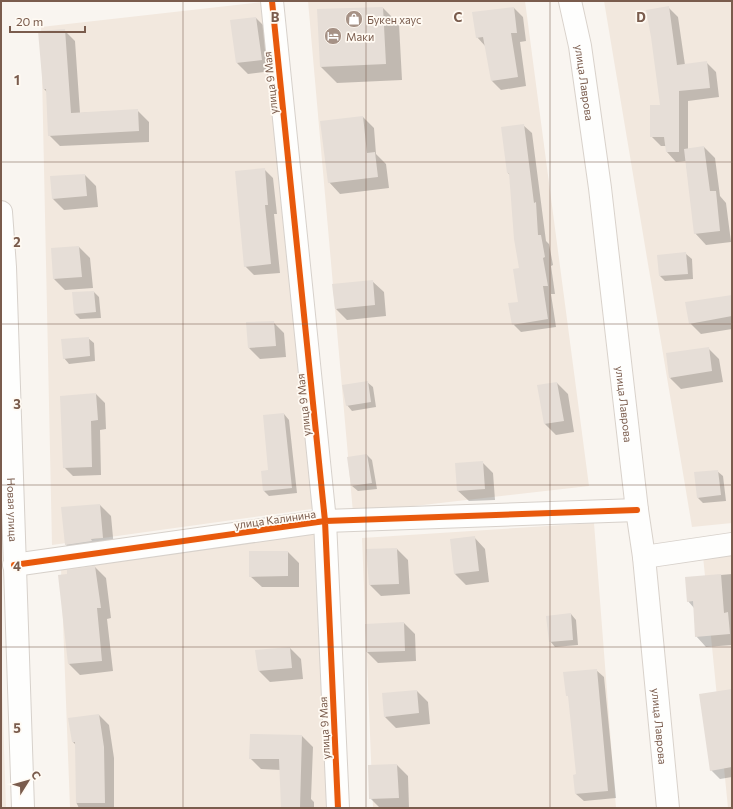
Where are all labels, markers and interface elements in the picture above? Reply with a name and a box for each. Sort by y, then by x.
scale bar [10,8,85,34]
text: B [271,9,280,25]
shop icon: Букен хаус [344,9,364,29]
text: C [454,9,463,25]
text: D [636,9,646,25]
place label: Букен хаус [367,13,422,26]
text: 20 m [16,14,43,28]
hotel icon: Маки [323,26,343,46]
place label: Маки [346,30,374,43]
street label: улица Лаврова [573,44,597,121]
street label: улица 9 Мая [260,51,280,115]
text: 1 [14,72,20,88]
text: 2 [13,234,21,250]
street label: улица Лаврова [614,365,636,443]
street label: улица 9 Мая [293,373,313,437]
text: 3 [13,396,21,412]
street label: Новая улица [6,477,21,542]
street label: улица Калинина [233,507,317,531]
text: 4 [13,558,21,574]
street label: улица Лаврова [650,687,670,765]
street label: улица 9 Мая [316,696,332,760]
text: 5 [13,720,21,736]
north arrow [8,761,48,801]
text: С [29,768,44,782]

